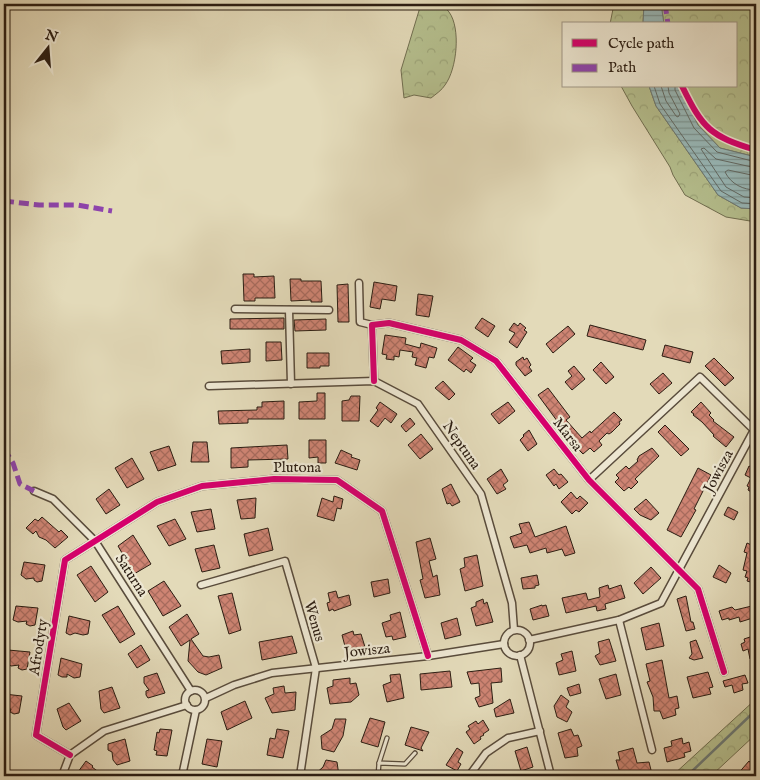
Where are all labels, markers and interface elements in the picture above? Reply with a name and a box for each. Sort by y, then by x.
north arrow [22,22,72,72]
legend [562,22,738,88]
text: N [42,26,60,47]
text: Cycle path [608,34,674,53]
text: Path [608,58,636,77]
street label: Marsa [548,414,587,455]
street label: Neptuna [438,417,485,474]
street label: Jowisza [698,446,738,498]
street label: Plutona [273,458,322,477]
street label: Saturna [111,550,153,601]
street label: Wenus [300,599,329,644]
street label: Afrodyty [24,617,52,678]
street label: Jowisza [341,639,392,663]

